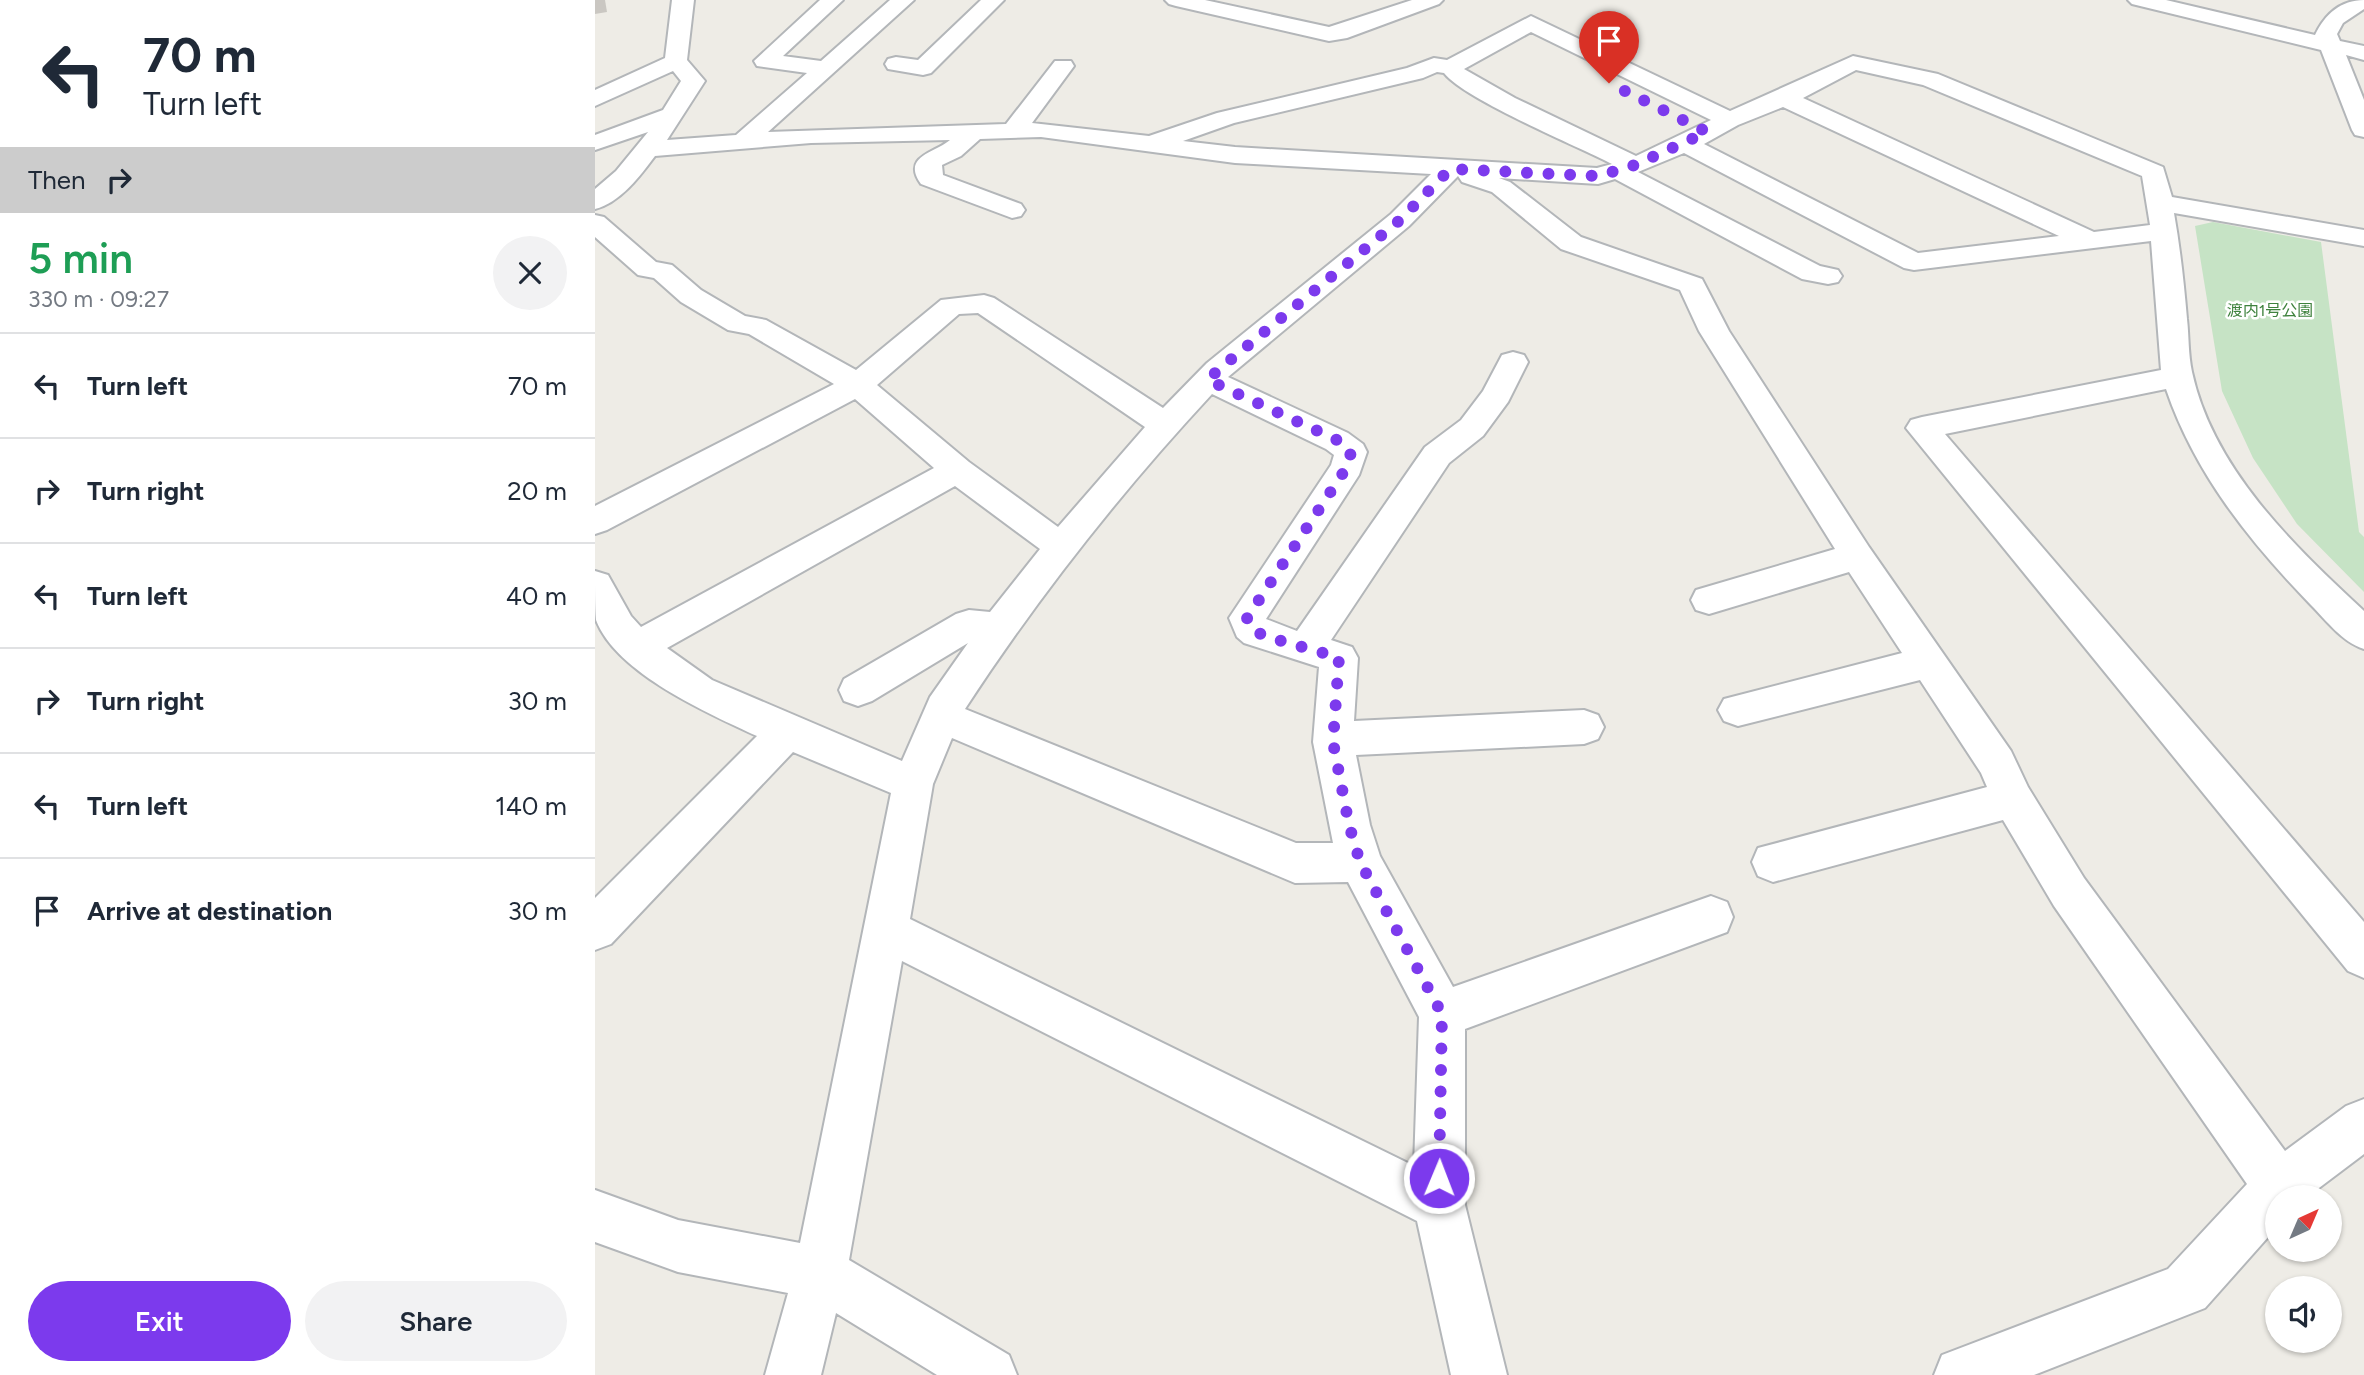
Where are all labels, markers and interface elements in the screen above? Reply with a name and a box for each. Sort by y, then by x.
pin [1579,11,1639,83]
icon: arrive [1590,22,1628,60]
text: 70 m [143,25,256,84]
icon: left [28,28,119,119]
text: Turn left [143,85,262,123]
icon: right [100,161,138,199]
text: Then [28,164,86,196]
text: 5 min [28,233,133,284]
button: close [493,236,567,310]
text: 330 m · 09:27 [28,285,169,313]
park label: 渡内1号公園 [2227,301,2313,320]
icon: left [28,367,66,405]
text: Turn left [87,370,188,402]
text: 70 m [508,370,567,402]
icon: right [28,472,66,510]
text: Turn right [87,475,204,507]
text: 20 m [507,475,567,507]
icon: left [28,577,66,615]
text: Turn left [87,580,188,612]
text: 40 m [506,580,567,612]
icon: right [28,682,66,720]
text: Turn right [87,685,204,717]
text: 30 m [508,685,567,717]
icon: left [28,787,66,825]
text: Turn left [87,790,188,822]
text: 140 m [495,790,567,822]
icon: arrive [28,892,66,930]
text: Arrive at destination [87,895,332,927]
text: 30 m [508,895,567,927]
position arrow [1402,1141,1476,1215]
north arrow [2265,1185,2341,1262]
map controls [2265,1185,2342,1353]
button: sound [2265,1276,2342,1353]
button: Exit [28,1281,291,1361]
button: Share [305,1281,567,1361]

